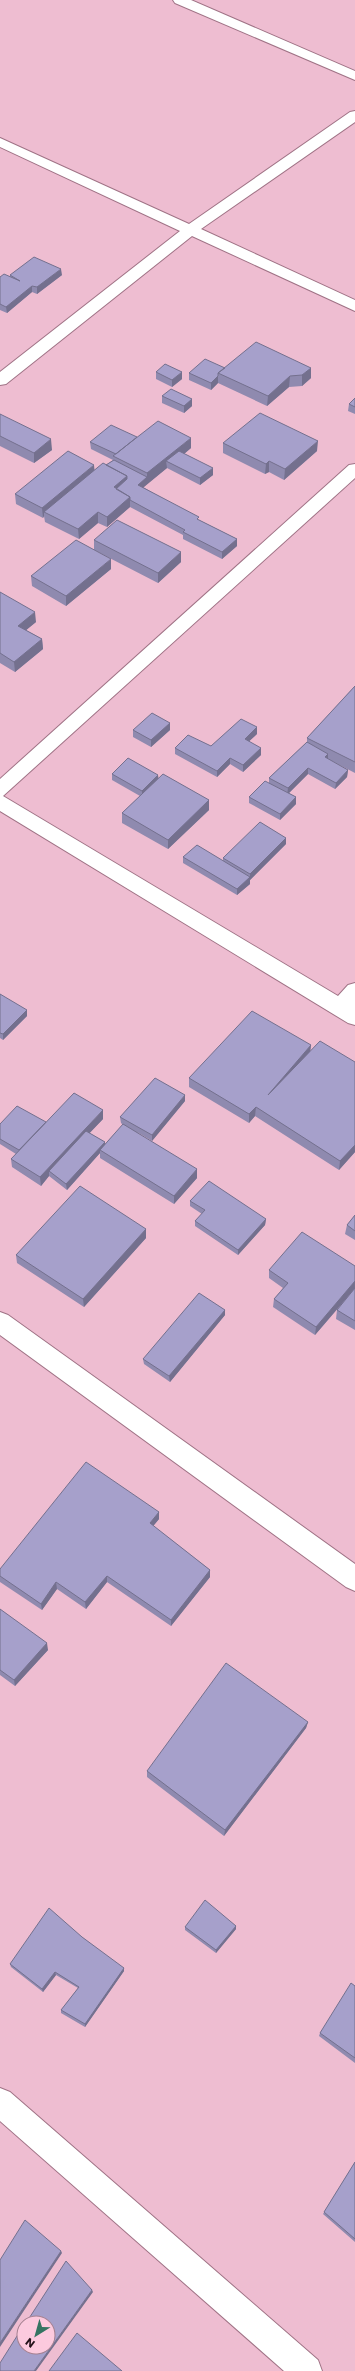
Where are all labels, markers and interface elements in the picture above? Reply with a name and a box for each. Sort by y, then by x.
north arrow [16,2315,56,2355]
text: N [22,2334,38,2352]

